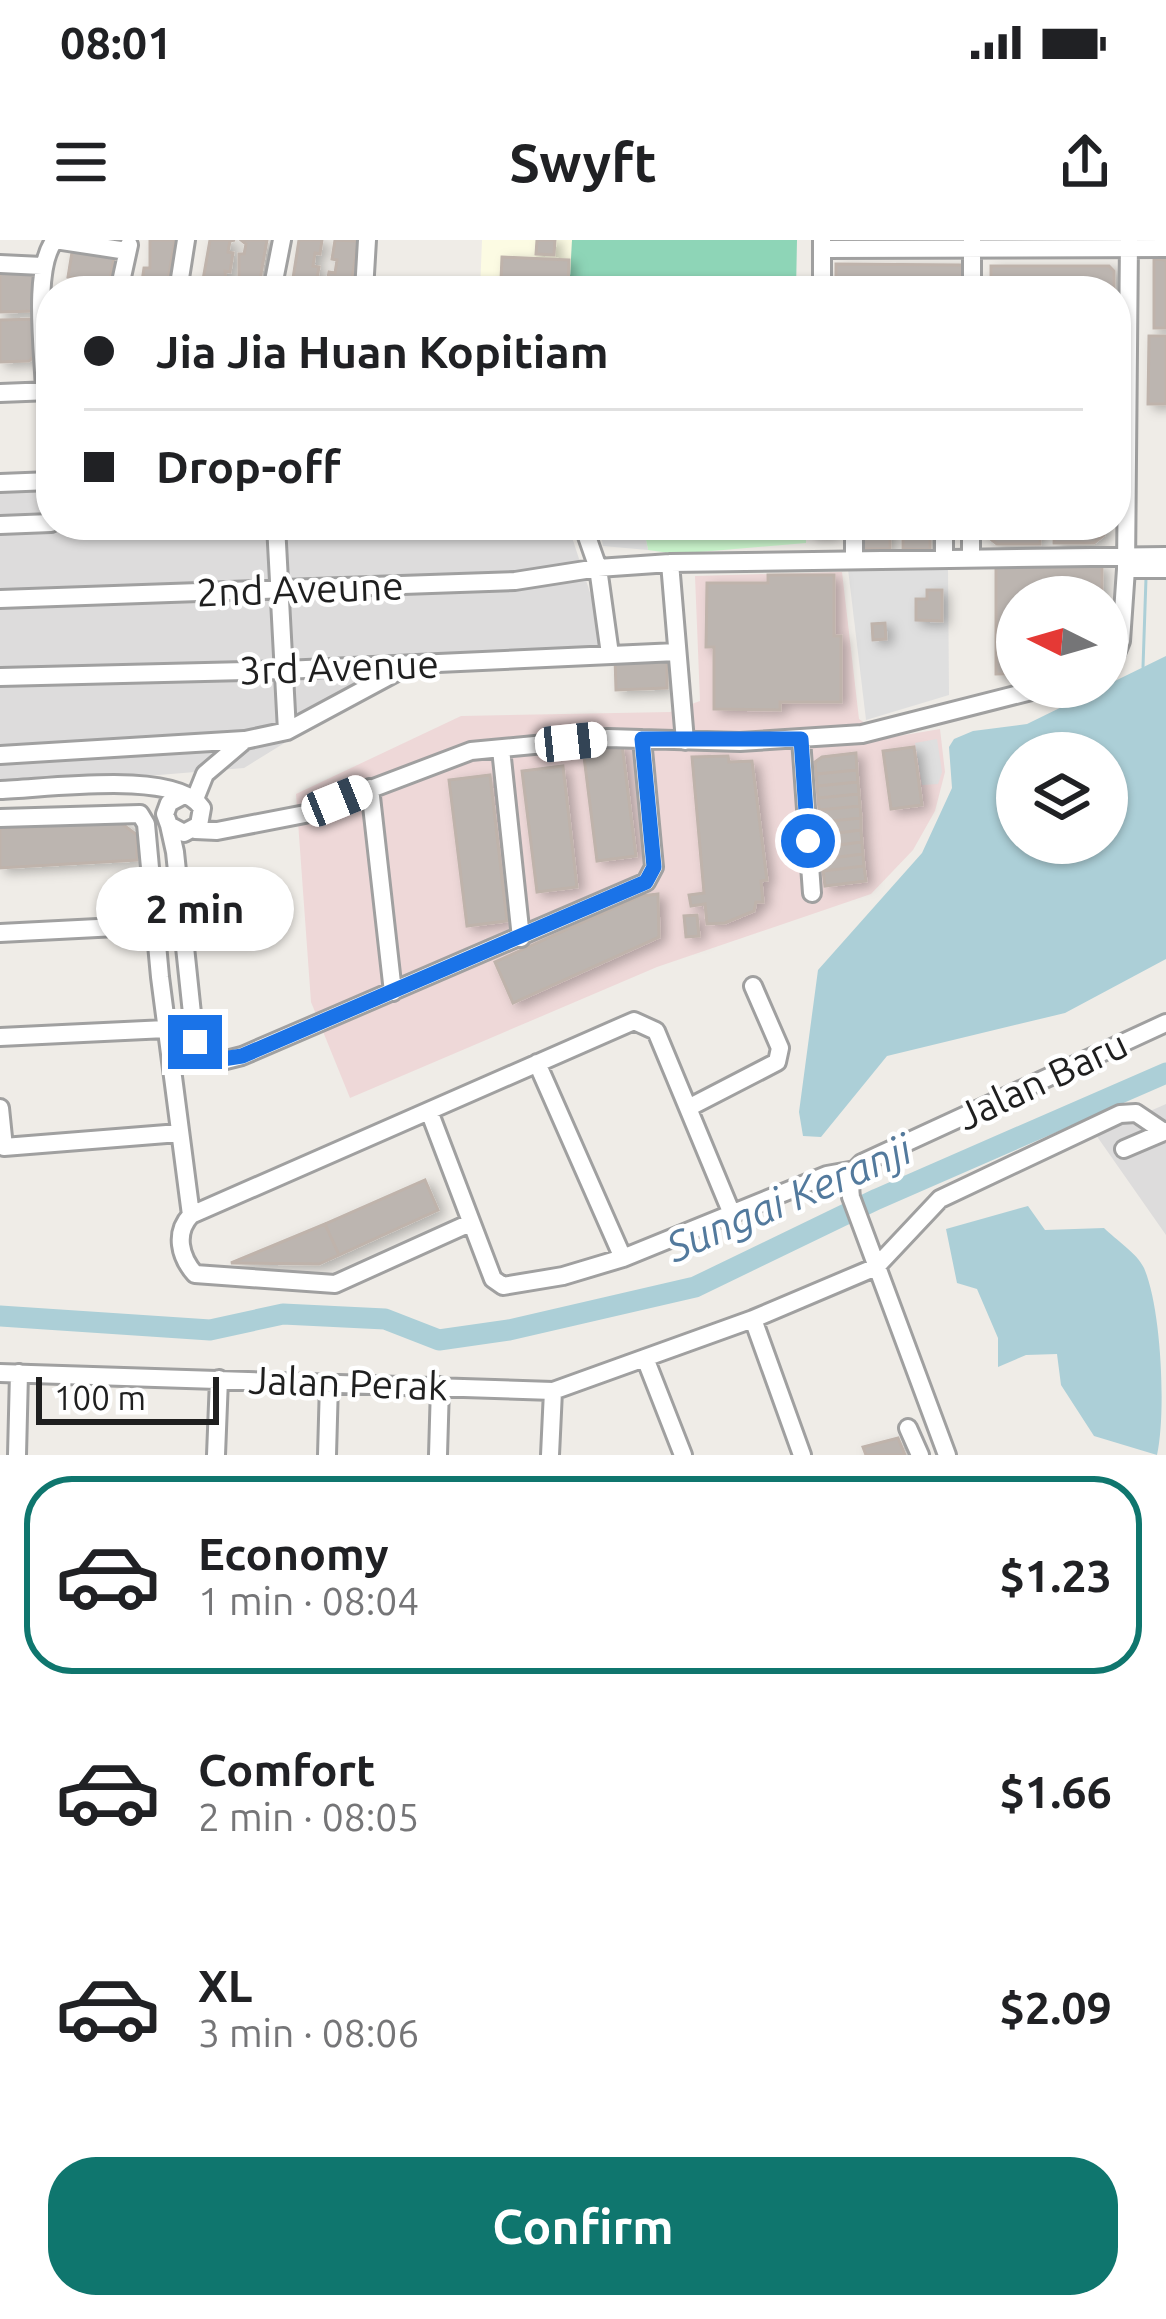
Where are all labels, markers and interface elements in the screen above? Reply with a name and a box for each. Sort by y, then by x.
text: 08:01 [60,17,173,68]
icon: menu [48,129,114,195]
icon: share [1052,129,1118,195]
text: Swyft [509,132,657,192]
text: Jia Jia Huan Kopitiam [156,326,609,377]
text: Drop-off [156,441,341,492]
street label: 2nd Aveune [196,563,404,614]
north arrow [996,576,1128,708]
map controls [996,576,1128,864]
street label: 3rd Avenue [238,642,440,691]
car [533,720,609,764]
button: layers [996,732,1128,864]
car [297,771,377,831]
route start [781,814,835,868]
callout: 2 min [96,868,294,952]
text: 2 min [146,887,244,930]
route end [168,1015,222,1069]
street label: Jalan Baru [950,1021,1134,1138]
water label: Sungai Keranji [658,1124,920,1271]
street label: Jalan Perak [248,1358,448,1407]
scale bar [36,1371,219,1424]
text: 100 m [54,1379,146,1416]
icon: car [54,1521,162,1629]
text: Economy [198,1528,389,1579]
text: $1.23 [999,1550,1112,1601]
text: 1 min · 08:04 [198,1579,419,1622]
icon: car [54,1737,162,1845]
text: Comfort [198,1744,375,1795]
text: $1.66 [999,1766,1112,1817]
text: 2 min · 08:05 [198,1795,419,1838]
icon: car [54,1953,162,2061]
text: XL [198,1960,252,2011]
text: $2.09 [999,1982,1112,2033]
text: 3 min · 08:06 [198,2011,419,2054]
button: Confirm [48,2157,1118,2295]

